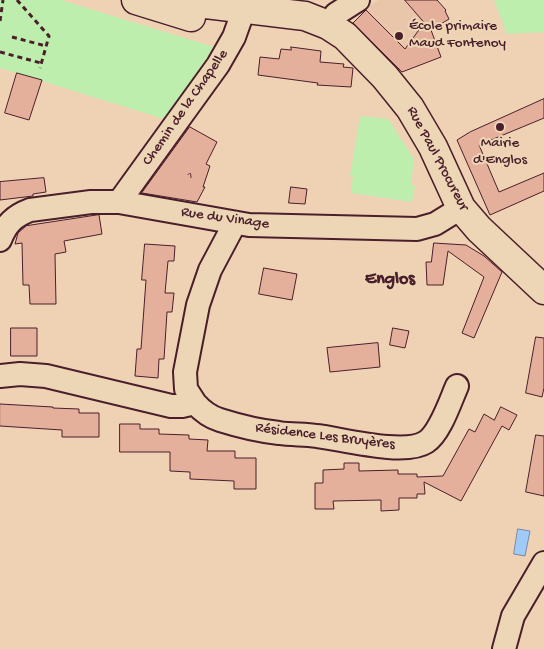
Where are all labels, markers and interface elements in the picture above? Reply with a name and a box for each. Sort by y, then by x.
place label: École primaire Maud Fontenoy [409,18,506,53]
marker: École primaire Maud Fontenoy [393,30,405,42]
street label: Chemin de la Chapelle [139,46,233,170]
street label: Rue Paul Procureur [402,104,472,214]
marker: Mairie d'Englos [494,121,506,133]
place label: Mairie d'Englos [473,135,527,170]
house number: 1 [188,169,192,183]
street label: Rue du Vinage [180,204,270,234]
district label: Englos [365,269,415,291]
street label: Résidence Les Bruyères [254,420,396,454]

